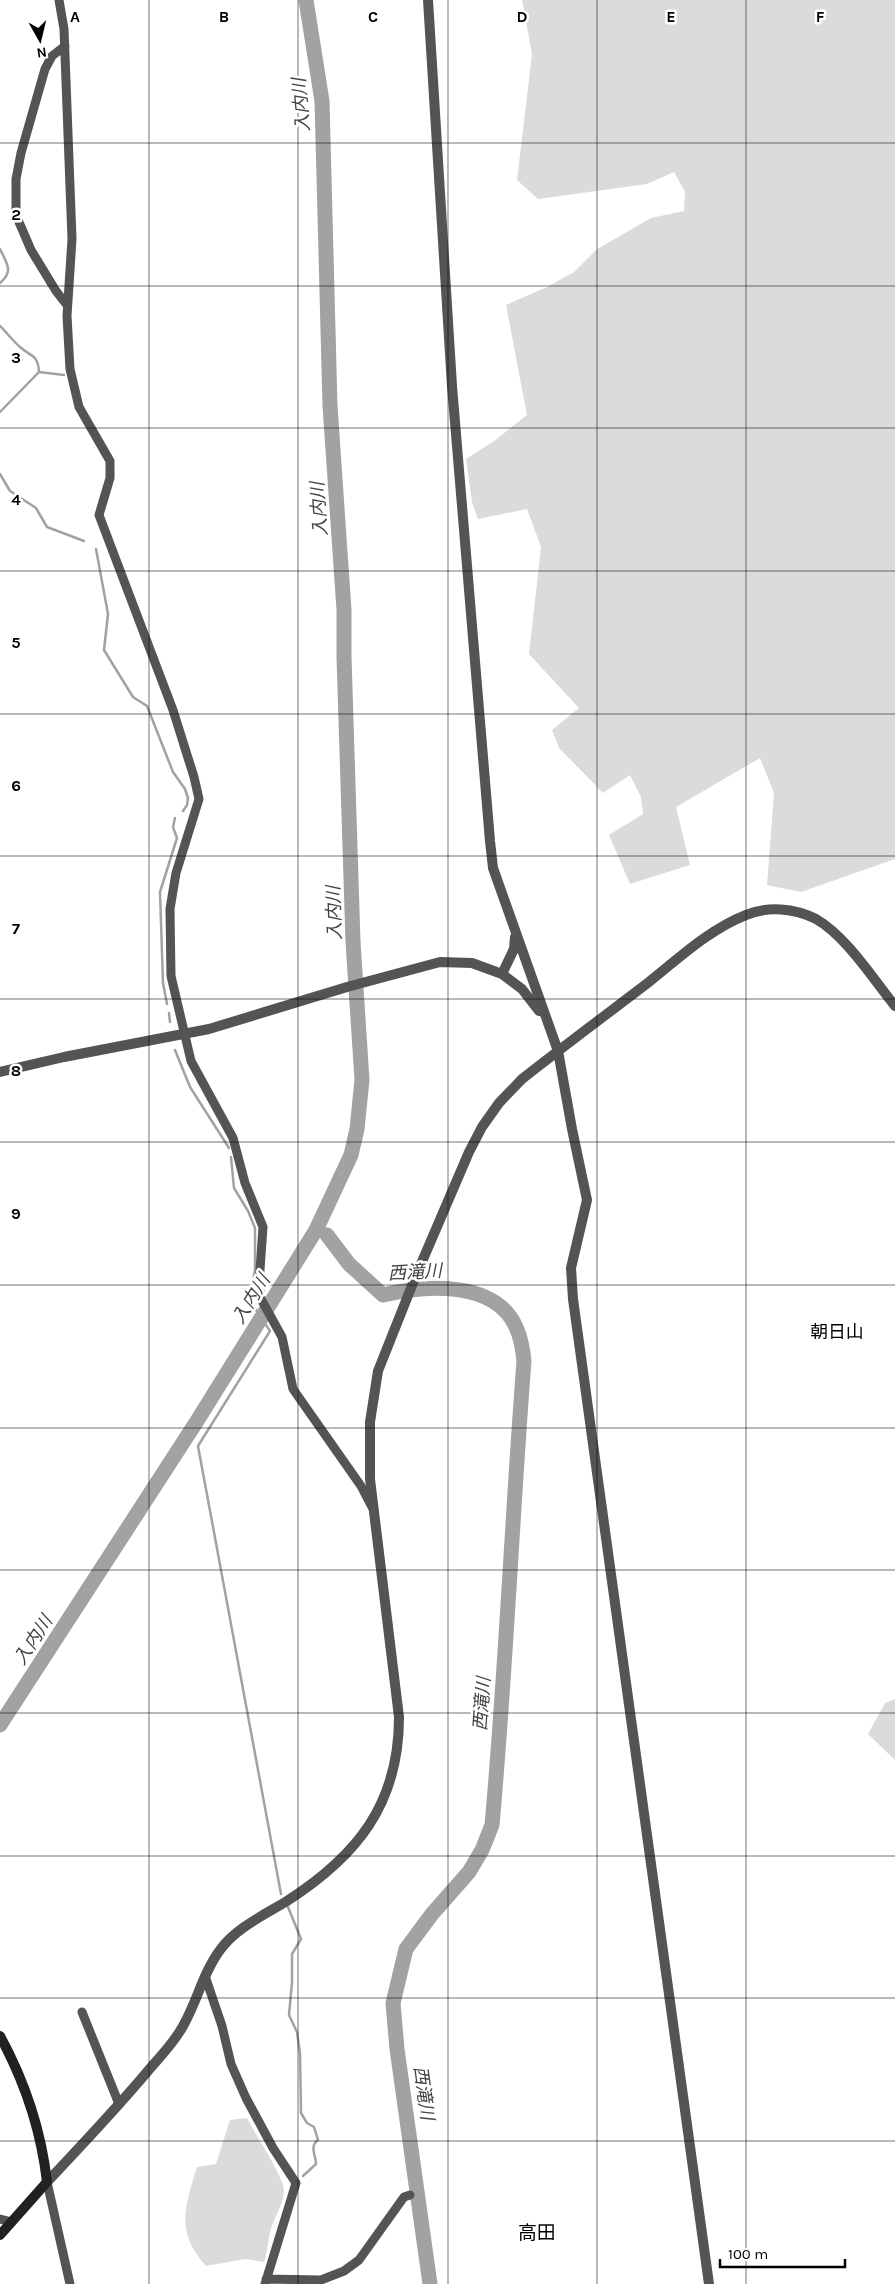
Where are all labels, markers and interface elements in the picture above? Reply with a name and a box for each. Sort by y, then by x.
text: A [70,7,80,26]
text: B [219,7,229,26]
text: C [368,7,378,26]
text: D [517,7,528,26]
text: E [666,7,676,26]
text: F [816,7,825,26]
north arrow [15,15,65,65]
text: N [36,43,48,61]
water label: 入内川 [288,75,314,133]
text: 2 [11,205,21,224]
text: 3 [11,348,21,367]
water label: 入内川 [306,479,332,537]
text: 4 [11,490,21,509]
text: 5 [11,633,21,652]
text: 6 [11,776,21,795]
water label: 入内川 [322,884,346,940]
text: 7 [12,919,20,938]
text: 8 [11,1061,21,1080]
text: 9 [11,1204,21,1223]
water label: 西滝川 [387,1259,445,1284]
water label: 入内川 [227,1269,276,1328]
district label: 朝日山 [810,1321,864,1343]
water label: 入内川 [9,1610,58,1669]
water label: 西滝川 [469,1674,495,1732]
water label: 西滝川 [409,2065,439,2123]
district label: 高田 [518,2222,556,2244]
scale bar [720,2236,845,2268]
text: 100 m [728,2245,768,2263]

